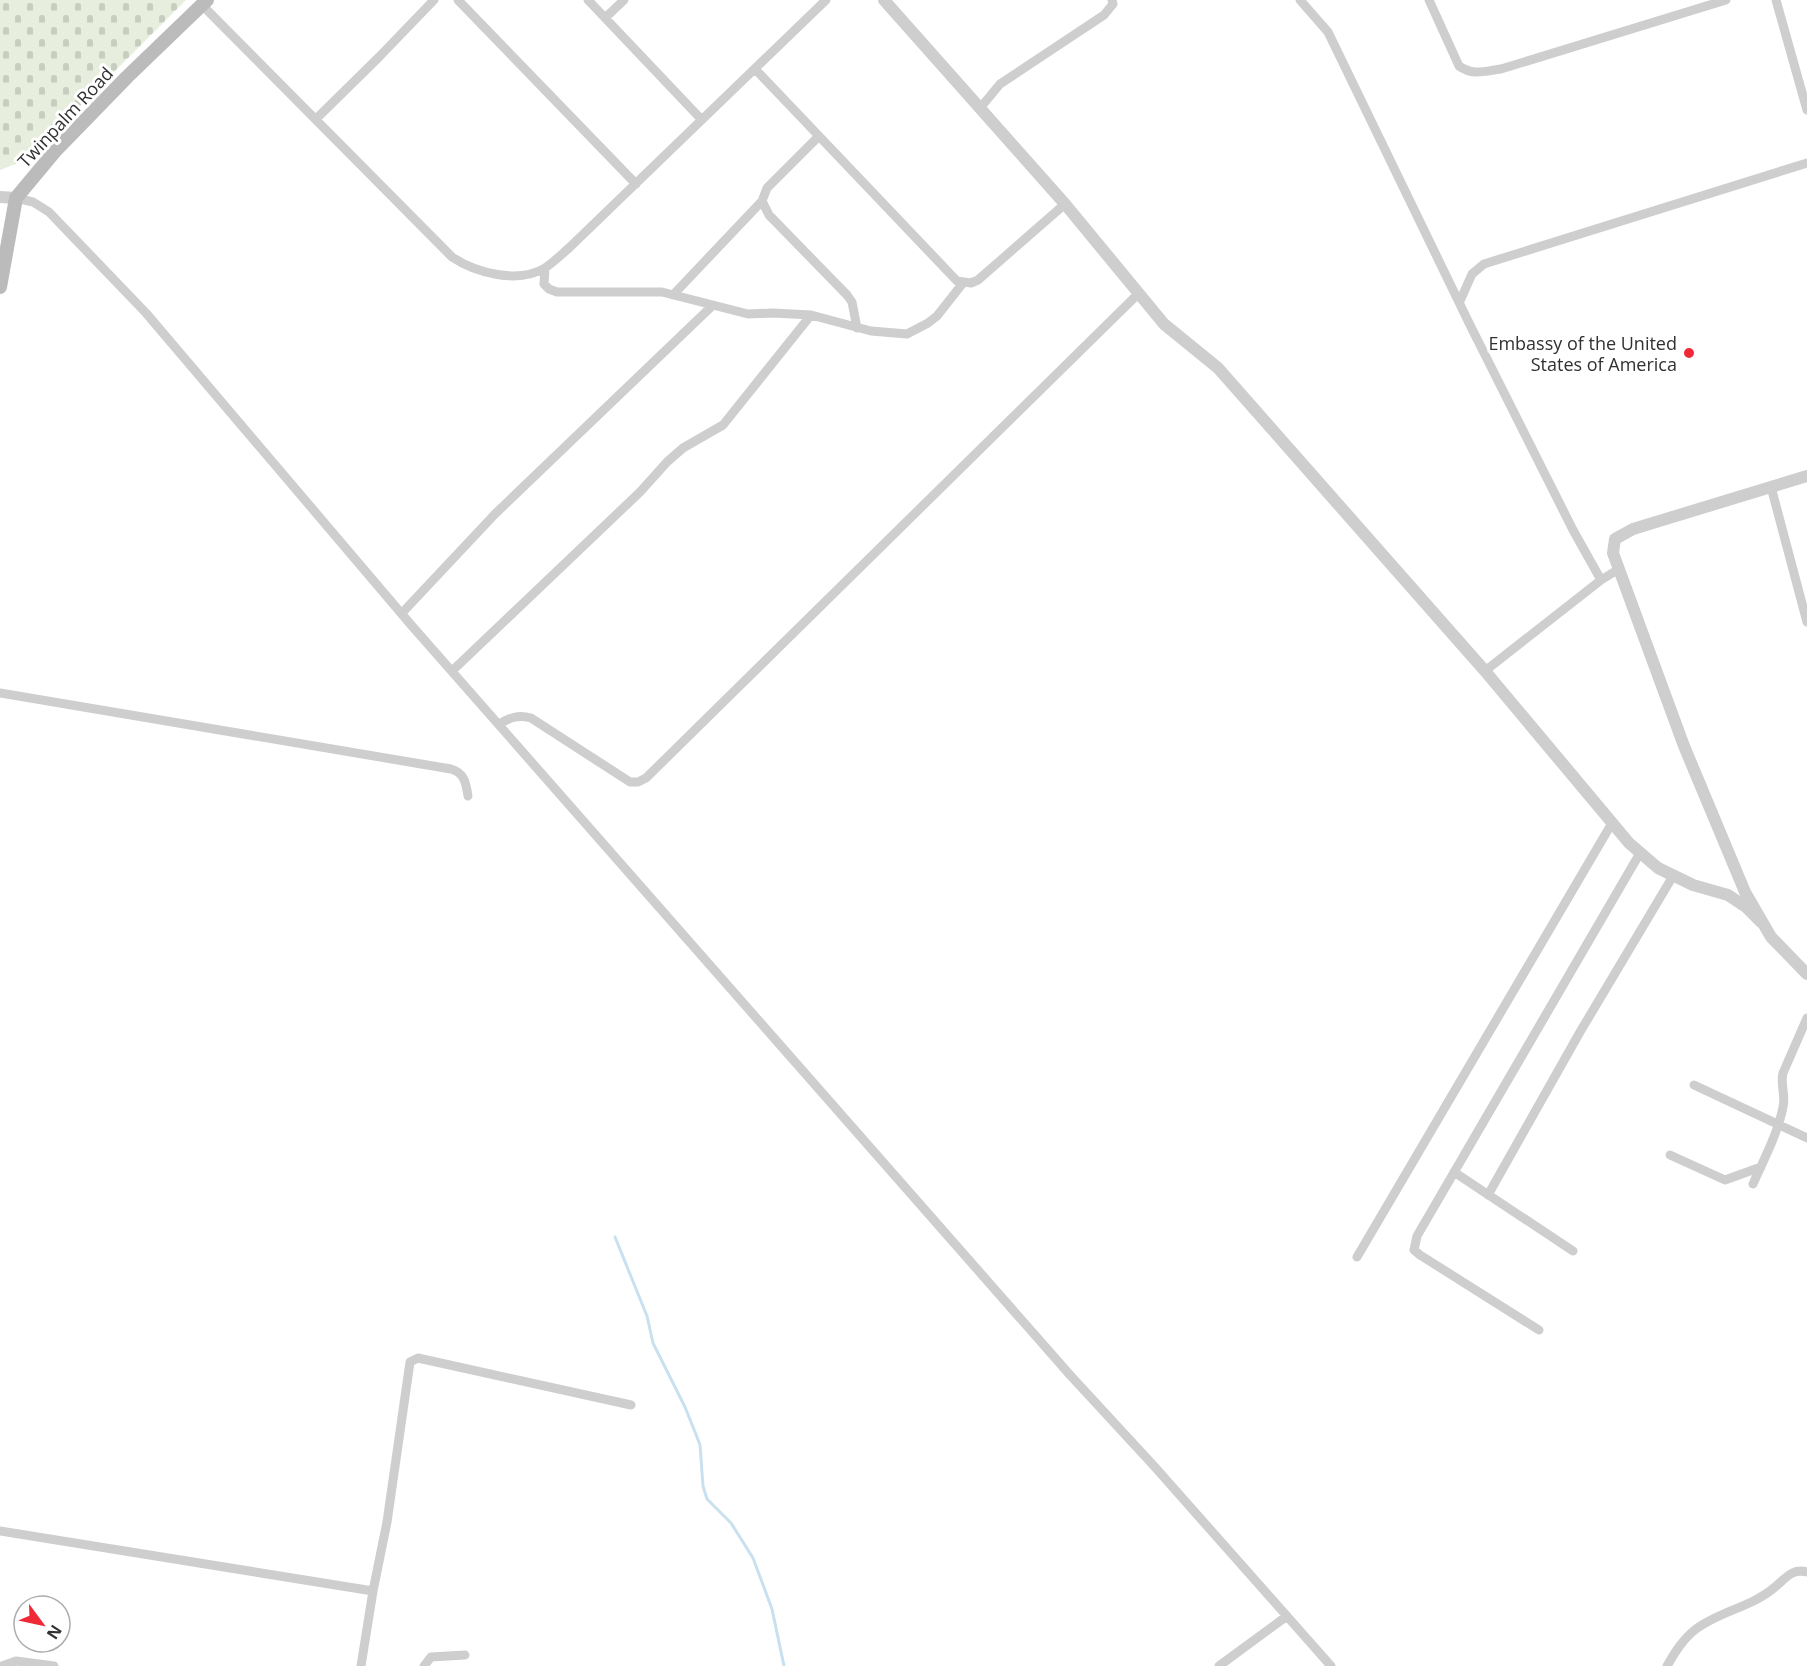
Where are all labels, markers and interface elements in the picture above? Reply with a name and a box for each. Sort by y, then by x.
street label: Twinpalm Road [12,62,118,172]
place label: Embassy of the United States of America [1488,331,1677,376]
marker: Embassy of the United States of America [1682,346,1696,360]
north arrow [12,1594,72,1654]
text: N [42,1621,67,1644]

